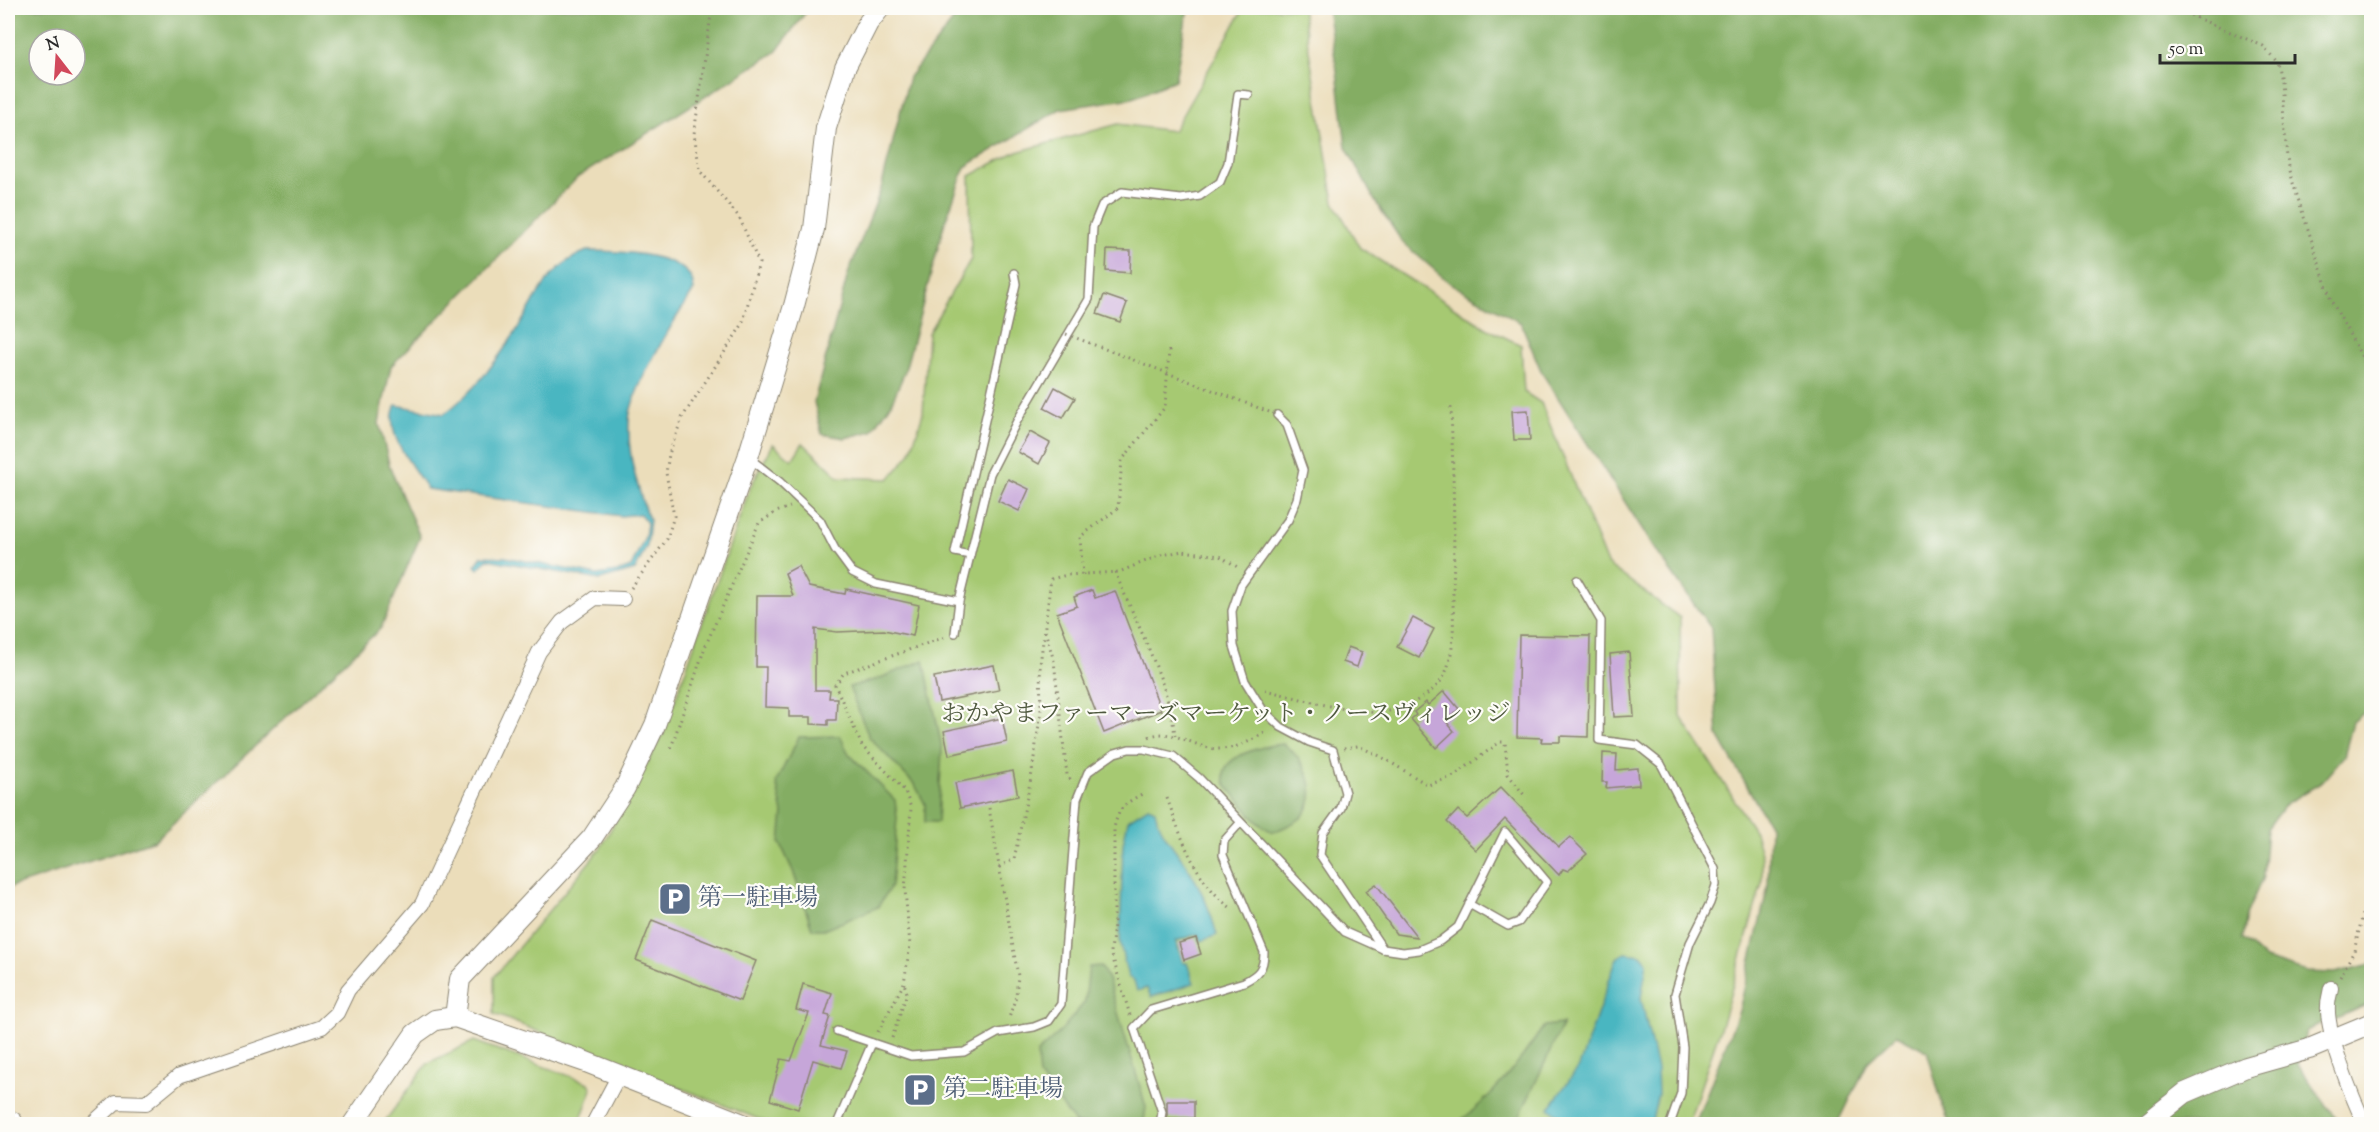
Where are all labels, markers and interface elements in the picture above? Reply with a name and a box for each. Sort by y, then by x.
north arrow [27,27,87,87]
scale bar [2160,27,2295,65]
text: N [44,32,63,58]
text: 50 m [2168,37,2204,63]
park label: おかやまファーマーズマーケット・ノースヴィレッジ [941,698,1511,732]
parking icon: 第一駐車場 [657,881,693,917]
place label: 第一駐車場 [698,882,818,916]
parking icon: 第二駐車場 [902,1072,938,1108]
place label: 第二駐車場 [943,1073,1063,1107]

